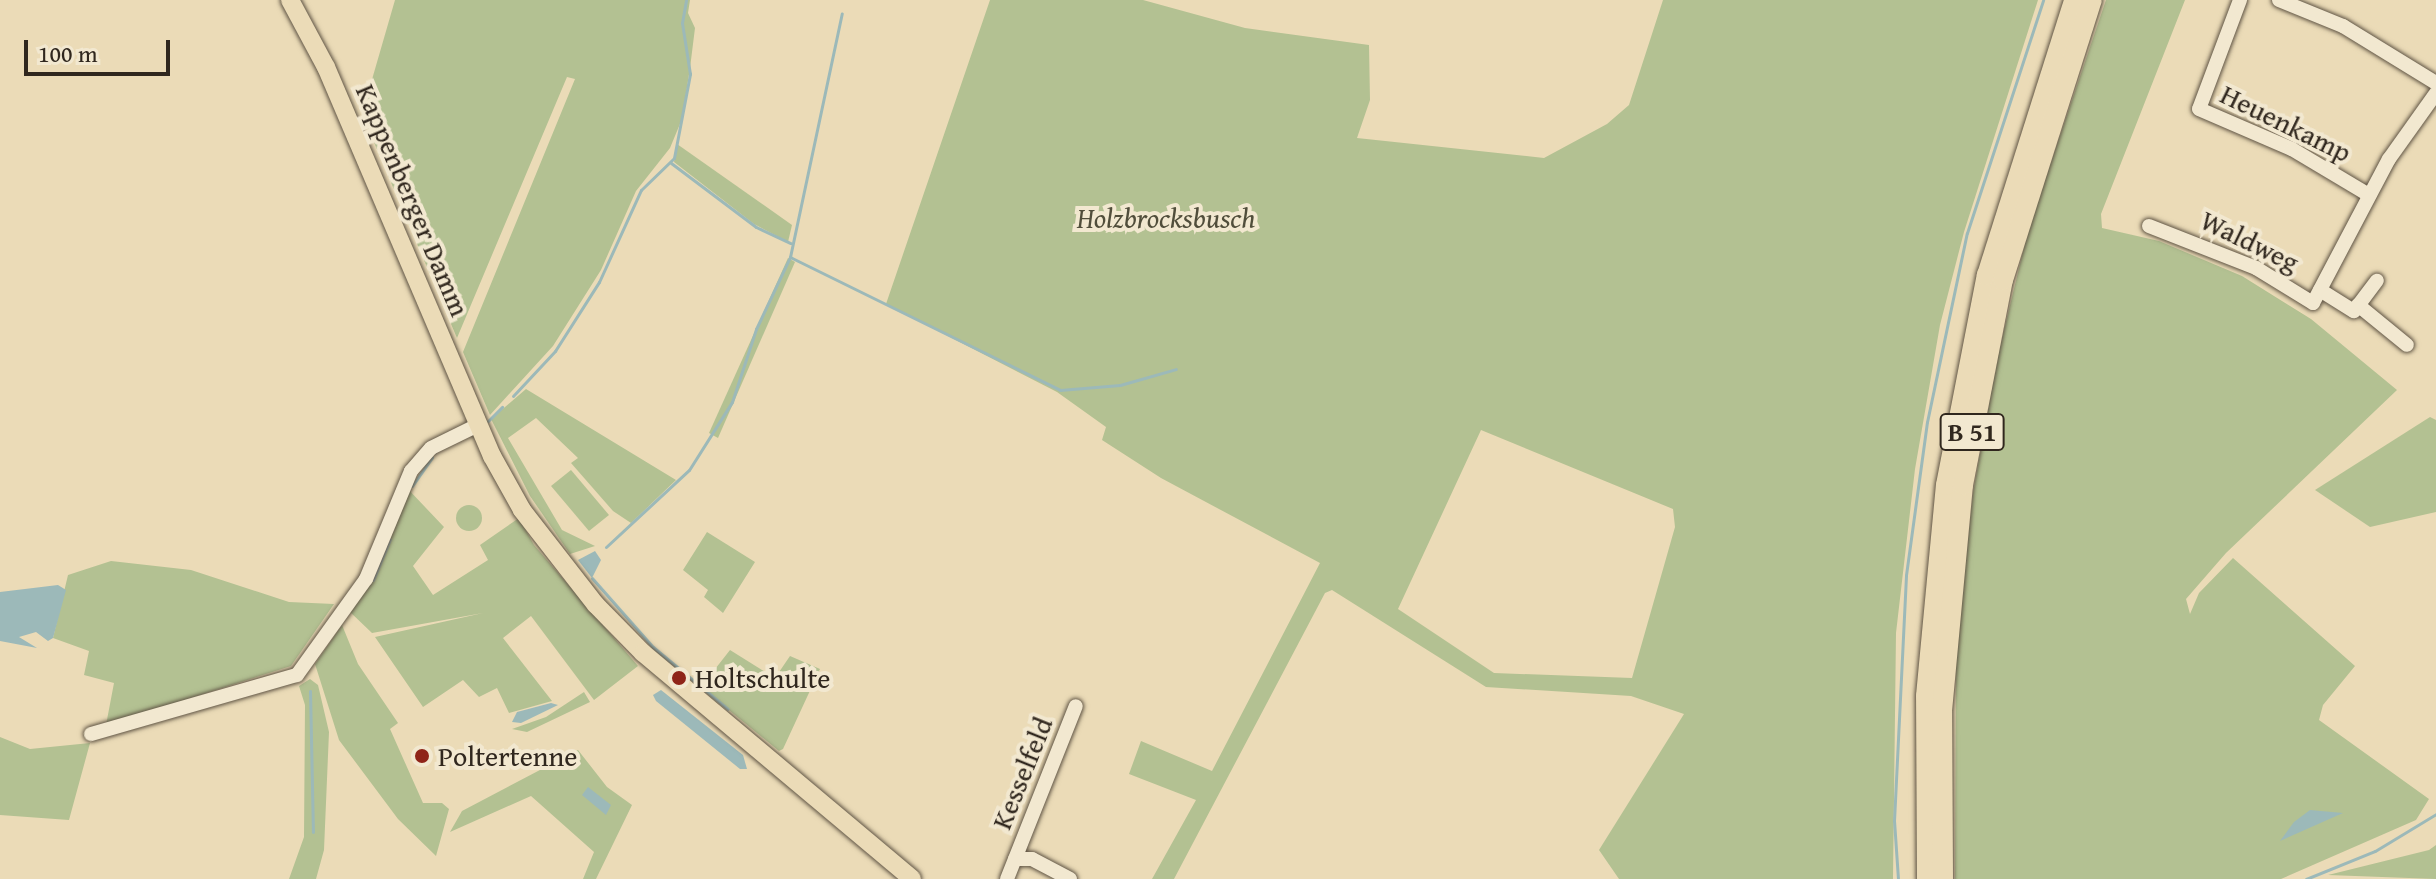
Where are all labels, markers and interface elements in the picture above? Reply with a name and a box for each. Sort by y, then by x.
scale bar [28,24,174,74]
text: 100 m [38,36,98,71]
street label: Heuenkamp [2215,77,2357,169]
street label: Kappenberger Damm [349,79,477,321]
park label: Holzbrocksbusch [1077,201,1255,235]
street label: Waldweg [2195,203,2305,279]
road number: B 51 [1938,410,2006,454]
place label: Holtschulte [695,661,830,695]
marker: Holtschulte [670,669,688,687]
street label: Kesselfeld [984,712,1060,834]
place label: Poltertenne [438,739,577,773]
marker: Poltertenne [413,747,431,765]

